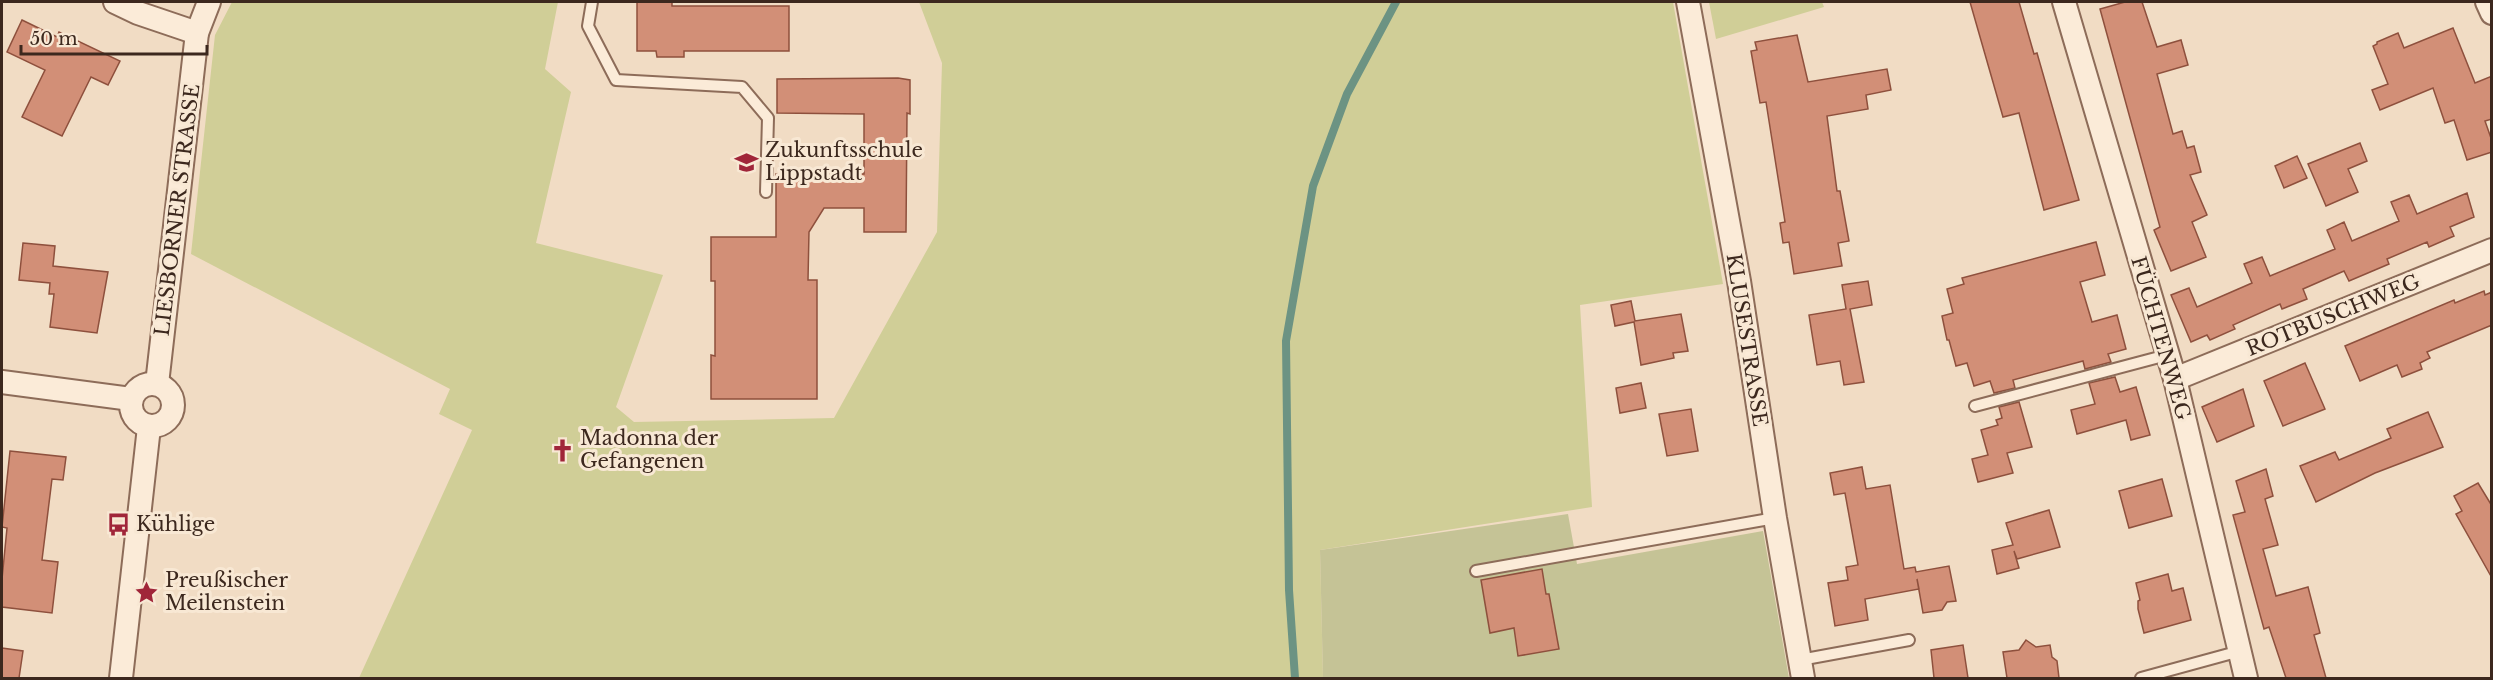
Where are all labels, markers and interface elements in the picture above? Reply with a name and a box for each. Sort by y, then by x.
scale bar [21,18,207,56]
text: 50 m [30,28,78,50]
street label: LIESBORNER STRASSE [150,83,204,337]
place label: Zukunftsschule Lippstadt [765,138,923,185]
school or university icon: Zukunftsschule Lippstadt [734,149,760,175]
street label: KLUSESTRASSE [1721,252,1773,428]
street label: FÜCHTENWEG [2126,253,2197,423]
street label: ROTBUSCHWEG [2243,269,2423,361]
place label: Madonna der Gefangenen [580,426,719,473]
church icon: Madonna der Gefangenen [549,437,575,463]
bus stop icon: Kühlige [105,511,131,537]
place label: Kühlige [136,512,215,536]
place label: Preußischer Meilenstein [165,568,288,615]
place icon: Preußischer Meilenstein [134,579,160,605]

